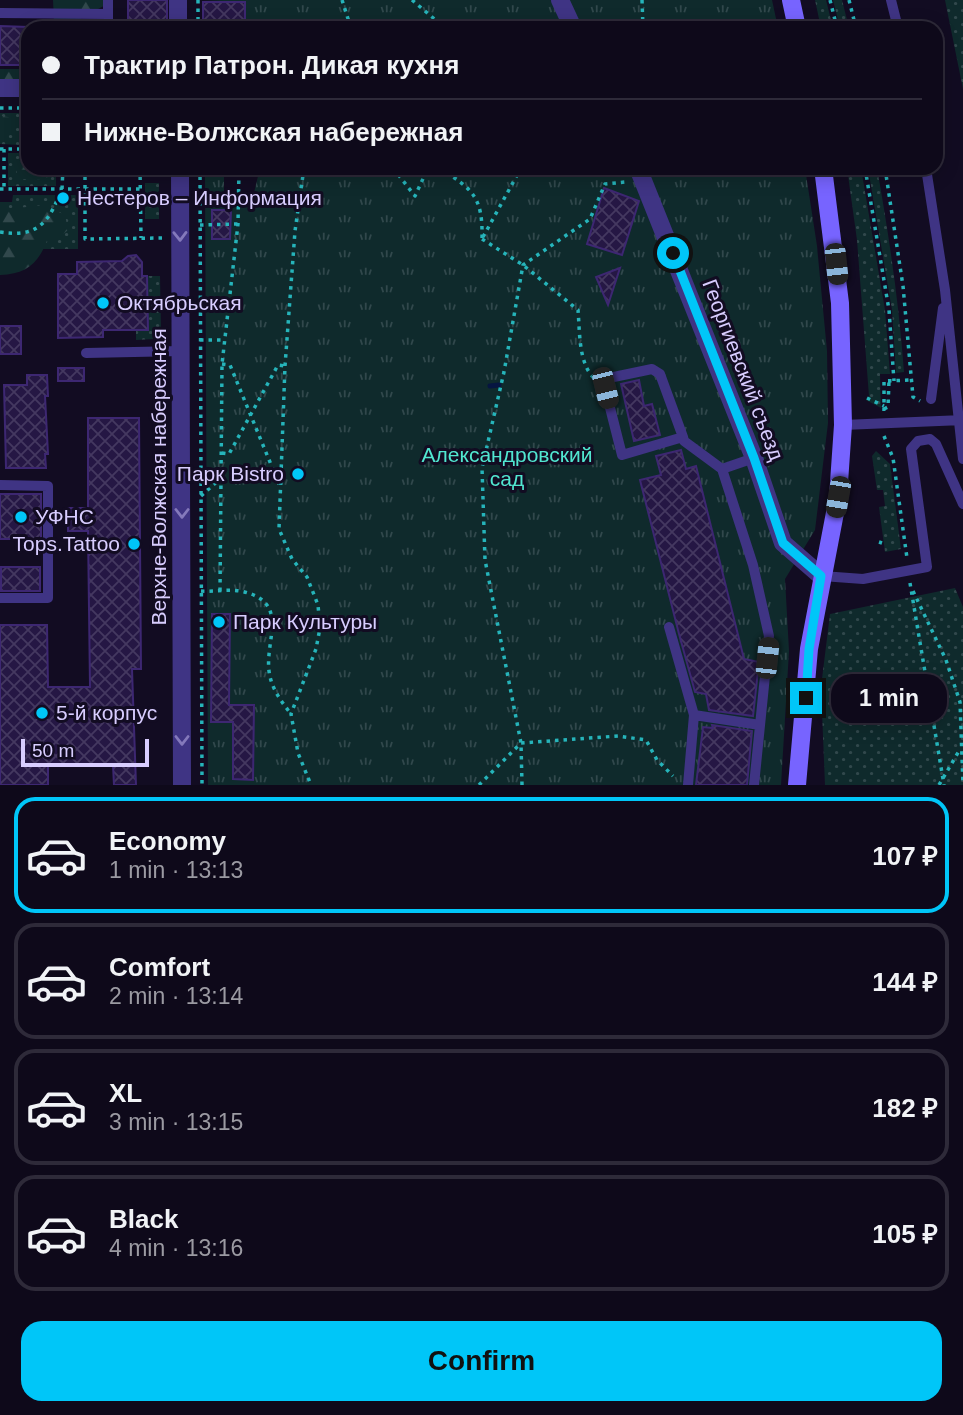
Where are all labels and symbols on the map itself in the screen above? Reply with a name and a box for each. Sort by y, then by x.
place label: Нестеров – Информация [77,186,322,209]
marker: Нестеров – Информация [55,190,71,206]
one-way arrow [173,231,188,242]
route start [657,237,689,269]
car [824,242,849,286]
street label: Георгиевский съезд [698,276,789,464]
place label: Октябрьская [117,291,242,314]
marker: Октябрьская [95,295,111,311]
street label: Верхне-Волжская набережная [147,328,170,626]
car [590,365,621,411]
park label: Александровский сад [422,443,592,490]
place label: Парк Bistro [177,462,284,485]
marker: Парк Bistro [290,466,306,482]
car [825,474,852,520]
place label: УФНС [35,505,94,528]
one-way arrow [174,508,190,518]
marker: УФНС [13,509,29,525]
place label: Tops.Tattoo [13,532,120,555]
marker: Tops.Tattoo [126,536,142,552]
place label: Парк Культуры [233,610,377,633]
marker: Парк Культуры [211,614,227,630]
car [755,636,780,680]
callout: 1 min [830,674,946,722]
route end [790,682,822,714]
place label: 5-й корпус [56,701,157,724]
marker: 5-й корпус [34,705,50,721]
one-way arrow [174,735,190,746]
scale bar [21,736,149,768]

